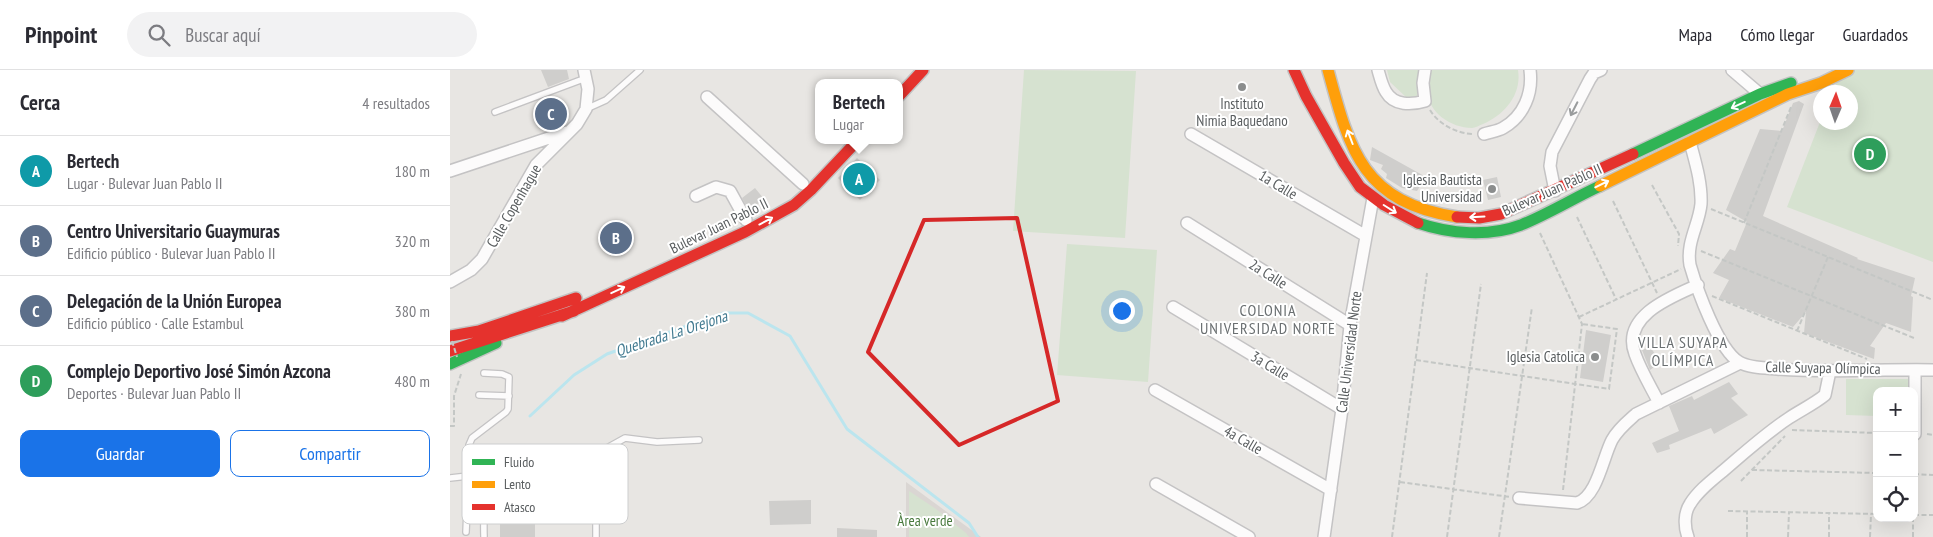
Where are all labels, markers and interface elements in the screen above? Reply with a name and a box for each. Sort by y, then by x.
search box [127,12,477,57]
text: Pinpoint [25,19,97,50]
icon: search [145,21,173,49]
text: Buscar aquí [185,23,261,47]
text: Mapa [1678,23,1712,46]
text: Cómo llegar [1740,23,1815,46]
text: Guardados [1843,23,1908,46]
popup [815,79,903,144]
marker: Instituto Nimia Baquedano [1236,81,1248,93]
north arrow [1813,85,1858,130]
text: Cerca [20,89,60,116]
text: Bertech [833,90,885,114]
text: 4 resultados [362,93,430,113]
place label: Instituto Nimia Baquedano [1196,94,1288,130]
pin: C [535,95,567,133]
one-way arrow [1731,100,1746,110]
one-way arrow [1569,101,1578,116]
text: Lugar [833,114,864,134]
one-way arrow [1345,130,1354,145]
pin: D [1854,135,1886,173]
text: Bertech [67,149,119,173]
street label: Bulevar Juan Pablo II [1499,159,1605,220]
pin: A [843,160,875,198]
text: A [32,161,40,181]
text: 180 m [395,161,430,181]
street label: Calle Copenhague [482,161,545,251]
street label: 1a Calle [1255,166,1301,203]
place label: Iglesia Bautista Universidad [1403,170,1482,206]
text: Lugar · Bulevar Juan Pablo II [67,173,222,193]
one-way arrow [1595,179,1610,189]
marker: Iglesia Bautista Universidad [1486,183,1498,195]
street label: Bulevar Juan Pablo II [667,194,771,258]
one-way arrow [1382,204,1396,214]
one-way arrow [1469,213,1485,222]
one-way arrow [758,216,773,226]
text: Centro Universitario Guaymuras [67,219,280,243]
pin: B [600,219,632,257]
text: B [32,231,40,251]
text: 320 m [395,231,430,251]
text: Edificio público · Bulevar Juan Pablo II [67,243,275,263]
street label: 2a Calle [1246,254,1291,293]
one-way arrow [611,285,626,295]
text: Delegación de la Unión Europea [67,289,282,313]
street label: Calle Universidad Norte [1332,290,1365,414]
your location [1109,298,1135,324]
district label: COLONIA UNIVERSIDAD NORTE [1200,300,1336,338]
text: C [32,301,40,321]
text: 380 m [395,301,430,321]
water label: Quebrada La Orejona [612,305,731,361]
text: Edificio público · Calle Estambul [67,313,243,333]
district label: VILLA SUYAPA OLÍMPICA [1637,332,1728,370]
street label: 3a Calle [1247,347,1293,384]
place label: Iglesia Catolica [1507,347,1585,366]
marker: Iglesia Catolica [1589,351,1601,363]
street label: Calle Suyapa Olímpica [1765,357,1881,378]
text: Complejo Deportivo José Simón Azcona [67,359,331,383]
text: D [32,371,40,391]
text: 480 m [395,371,430,391]
text: Deportes · Bulevar Juan Pablo II [67,383,241,403]
map controls [1873,387,1918,522]
button: + [1873,387,1918,432]
street label: 4a Calle [1220,421,1266,458]
button: Guardar [20,430,220,477]
button: Compartir [230,430,430,477]
button: − [1873,432,1918,477]
legend [462,444,628,524]
text: Fluido [504,453,534,471]
text: Lento [504,475,531,493]
button: locate [1873,477,1918,522]
text: Atasco [504,498,535,516]
park label: Àrea verde [897,511,953,530]

